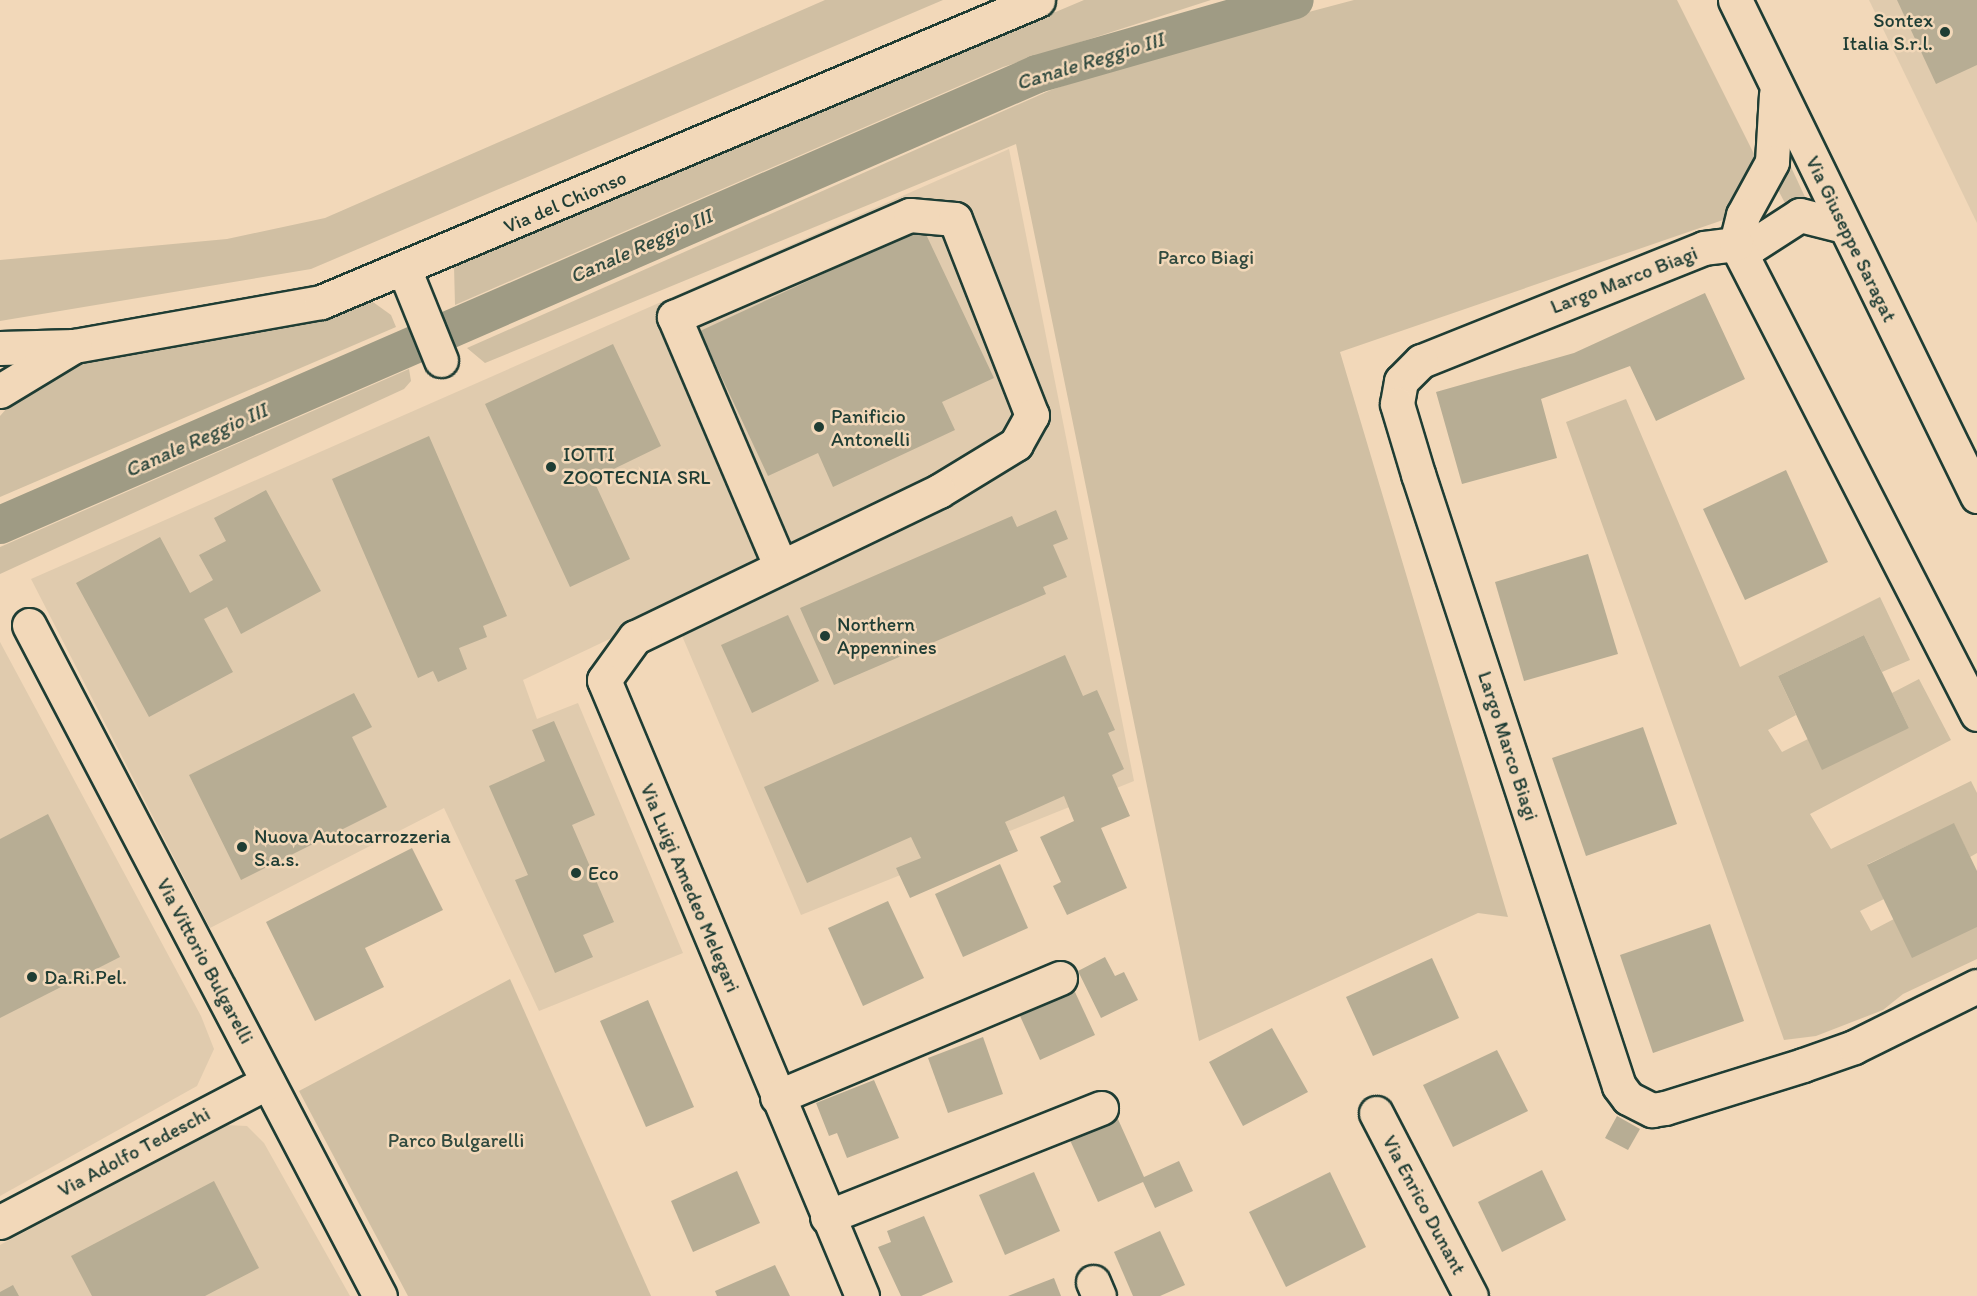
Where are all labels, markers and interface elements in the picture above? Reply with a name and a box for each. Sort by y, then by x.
place label: Sontex Italia S.r.l. [1842,8,1933,55]
marker: Sontex Italia S.r.l. [1938,25,1952,39]
water label: Canale Reggio III [1013,27,1167,95]
street label: Via Giuseppe Saragat [1800,152,1902,326]
street label: Via del Chionso [500,165,630,239]
water label: Canale Reggio III [566,203,716,289]
street label: Largo Marco Biagi [1548,241,1700,319]
park label: Parco Biagi [1158,245,1254,269]
water label: Canale Reggio III [121,397,271,483]
place label: Panificio Antonelli [831,404,910,451]
marker: Panificio Antonelli [812,420,826,434]
place label: IOTTI ZOOTECNIA SRL [563,443,710,490]
marker: IOTTI ZOOTECNIA SRL [544,460,558,474]
place label: Northern Appennines [837,612,937,659]
marker: Northern Appennines [818,629,832,643]
street label: Largo Marco Biagi [1473,669,1543,823]
street label: Via Luigi Amedeo Melegari [635,780,745,996]
place label: Nuova Autocarrozzeria S.a.s. [254,824,451,871]
marker: Nuova Autocarrozzeria S.a.s. [235,840,249,854]
place label: Eco [588,861,619,885]
marker: Eco [569,866,583,880]
street label: Via Vittorio Bulgarelli [151,874,259,1048]
place label: Da.Ri.Pel. [44,965,127,989]
marker: Da.Ri.Pel. [25,970,39,984]
street label: Via Adolfo Tedeschi [55,1102,213,1202]
park label: Parco Bulgarelli [388,1128,524,1152]
street label: Via Enrico Dunant [1377,1131,1471,1279]

